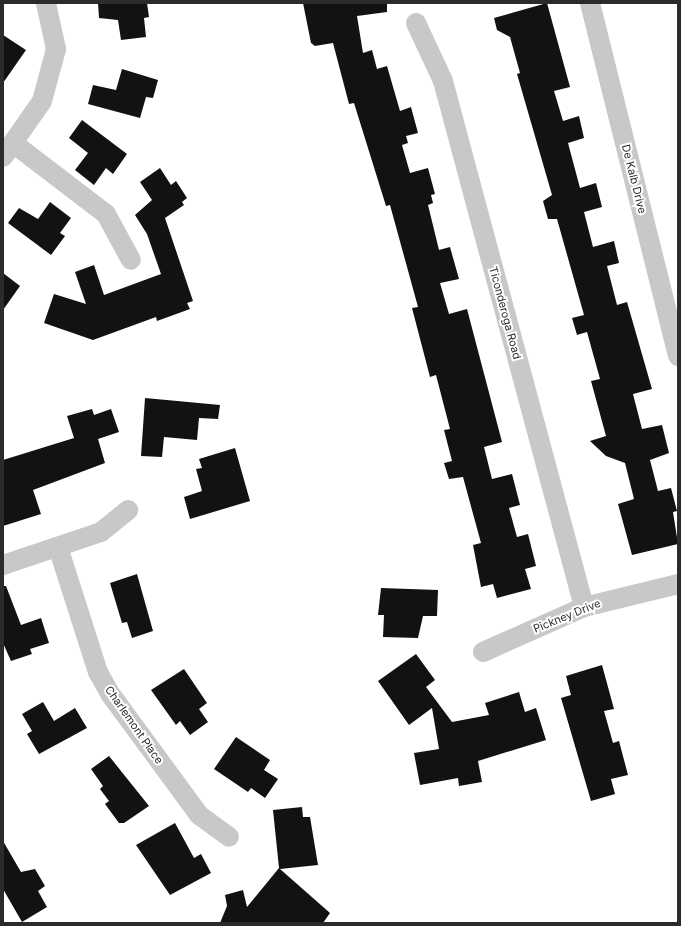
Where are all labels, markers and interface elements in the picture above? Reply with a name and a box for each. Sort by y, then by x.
street label: De Kalb Drive [619,143,649,215]
street label: Ticonderoga Road [486,265,524,361]
street label: Pickney Drive [531,597,603,635]
street label: Charlemont Place [102,683,166,767]

